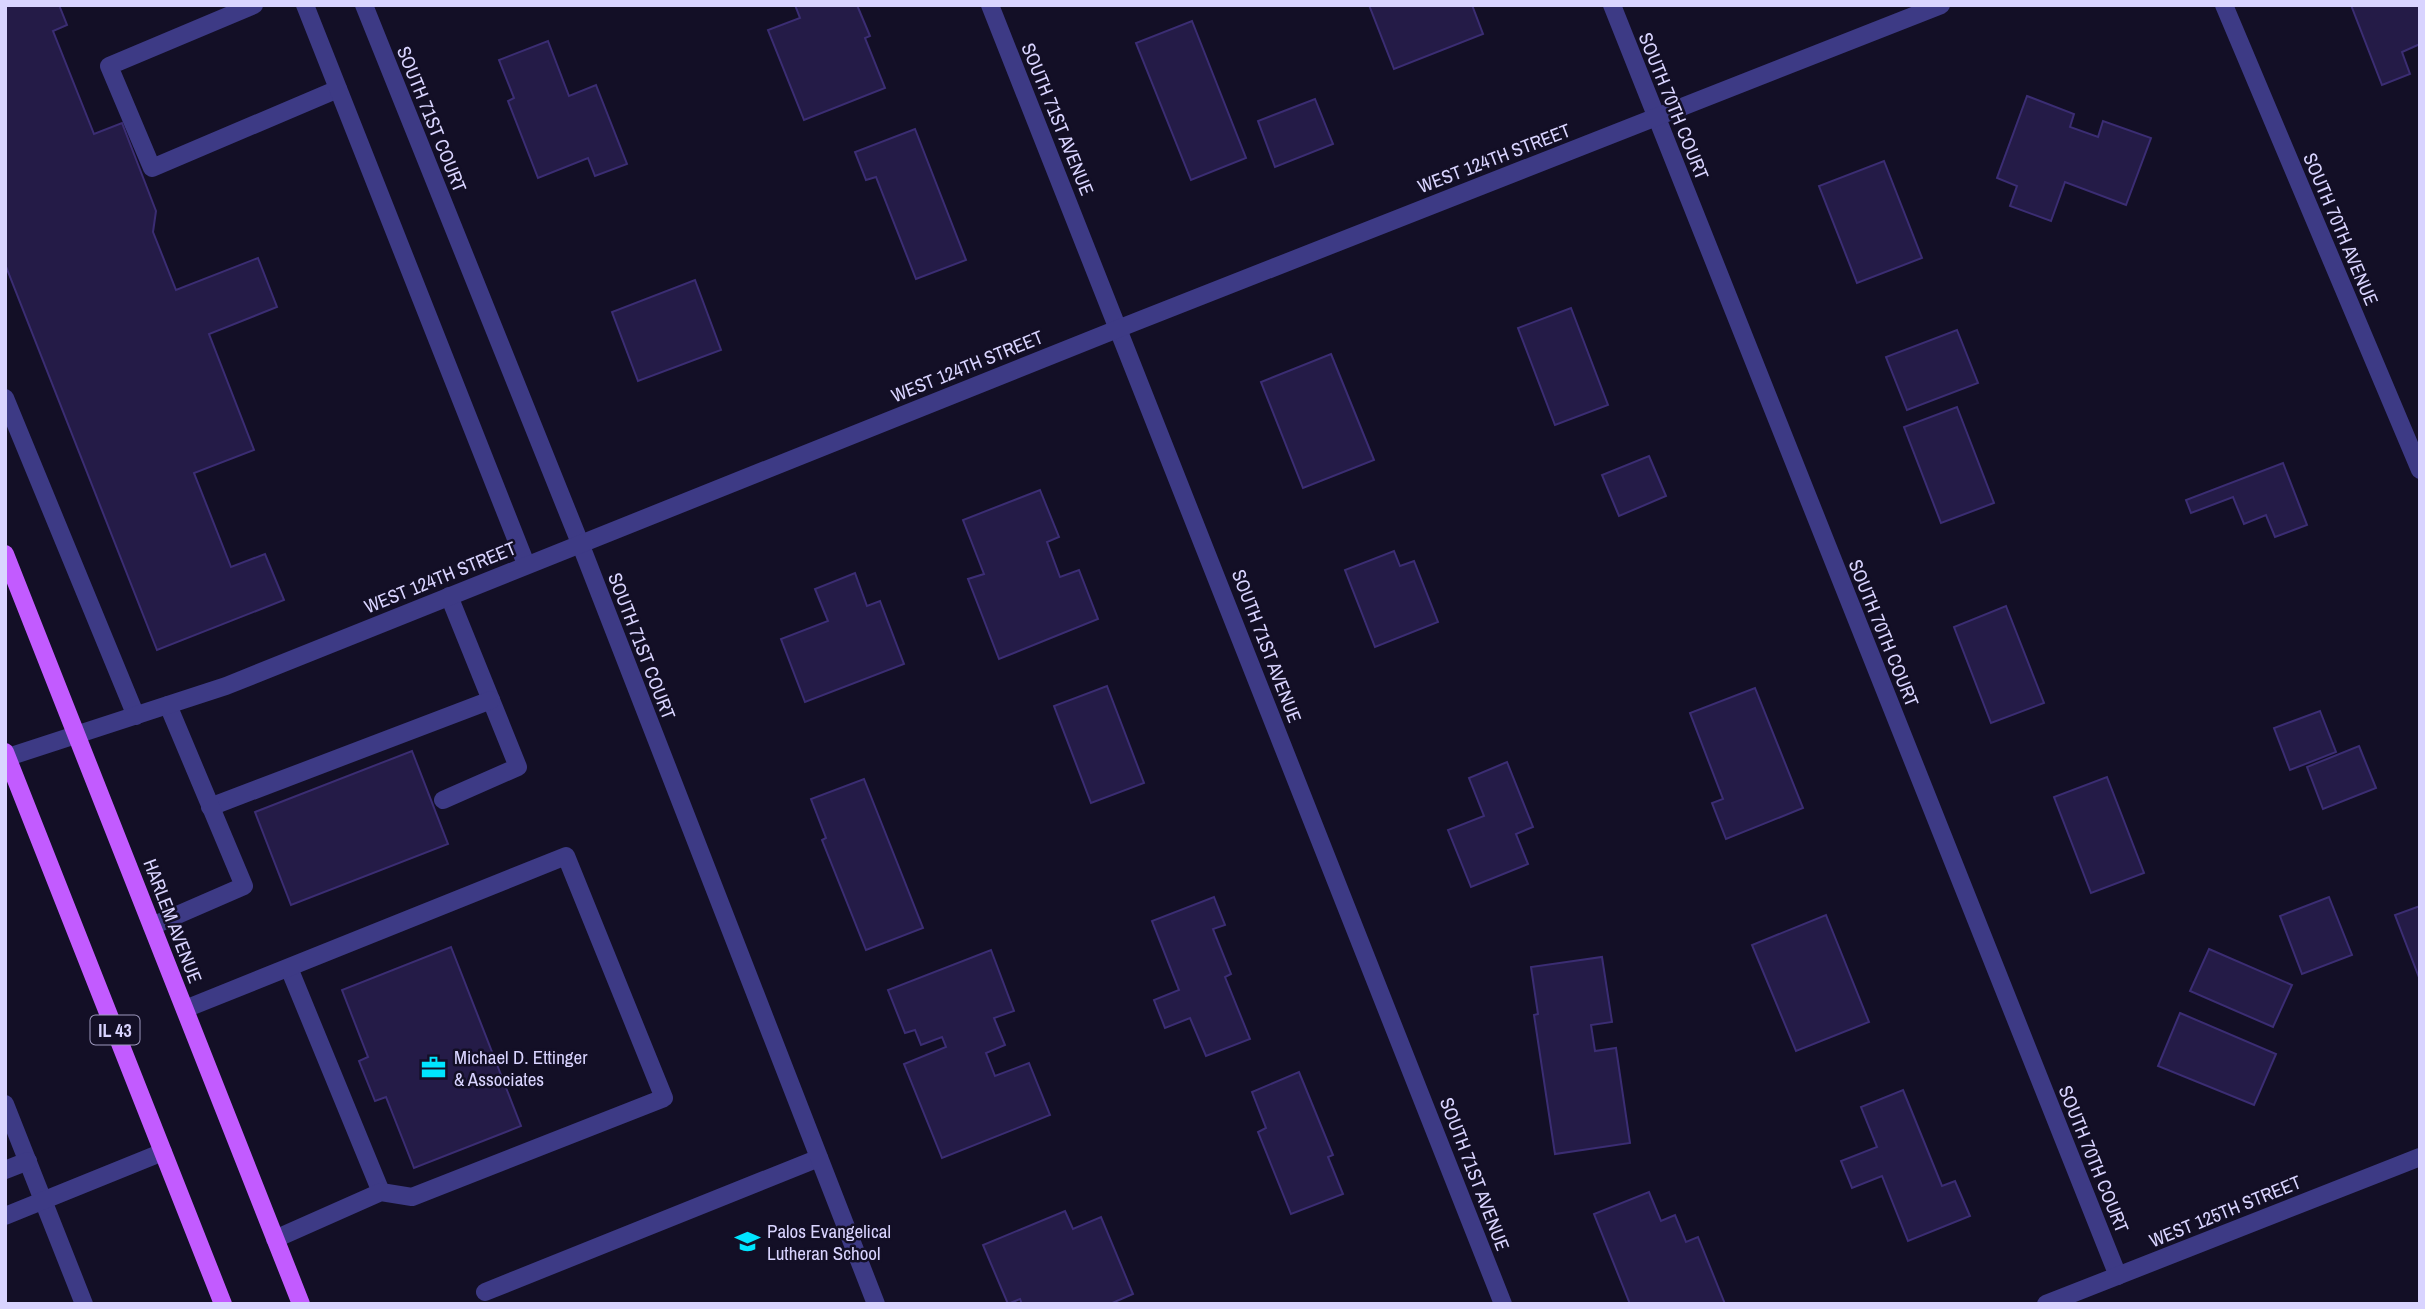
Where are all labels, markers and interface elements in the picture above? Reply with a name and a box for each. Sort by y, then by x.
street label: SOUTH 70TH COURT [1633,29,1716,184]
street label: SOUTH 71ST AVENUE [1016,39,1100,199]
street label: SOUTH 71ST COURT [391,42,473,196]
street label: WEST 124TH STREET [1414,117,1575,199]
street label: SOUTH 70TH AVENUE [2297,149,2385,309]
street label: WEST 124TH STREET [887,323,1047,408]
street label: WEST 124TH STREET [360,534,520,619]
street label: SOUTH 70TH COURT [1843,556,1926,711]
street label: SOUTH 71ST AVENUE [1226,566,1308,726]
street label: SOUTH 71ST COURT [602,569,682,724]
street label: HARLEM AVENUE [137,855,209,987]
road number: IL 43 [90,1015,140,1044]
place label: Michael D. Ettinger & Associates [454,1044,588,1092]
office icon: Michael D. Ettinger & Associates [420,1054,448,1082]
street label: SOUTH 70TH COURT [2053,1082,2136,1237]
street label: SOUTH 71ST AVENUE [1434,1094,1516,1254]
street label: WEST 125TH STREET [2145,1168,2305,1253]
place label: Palos Evangelical Lutheran School [767,1218,891,1266]
school or university icon: Palos Evangelical Lutheran School [733,1228,761,1256]

